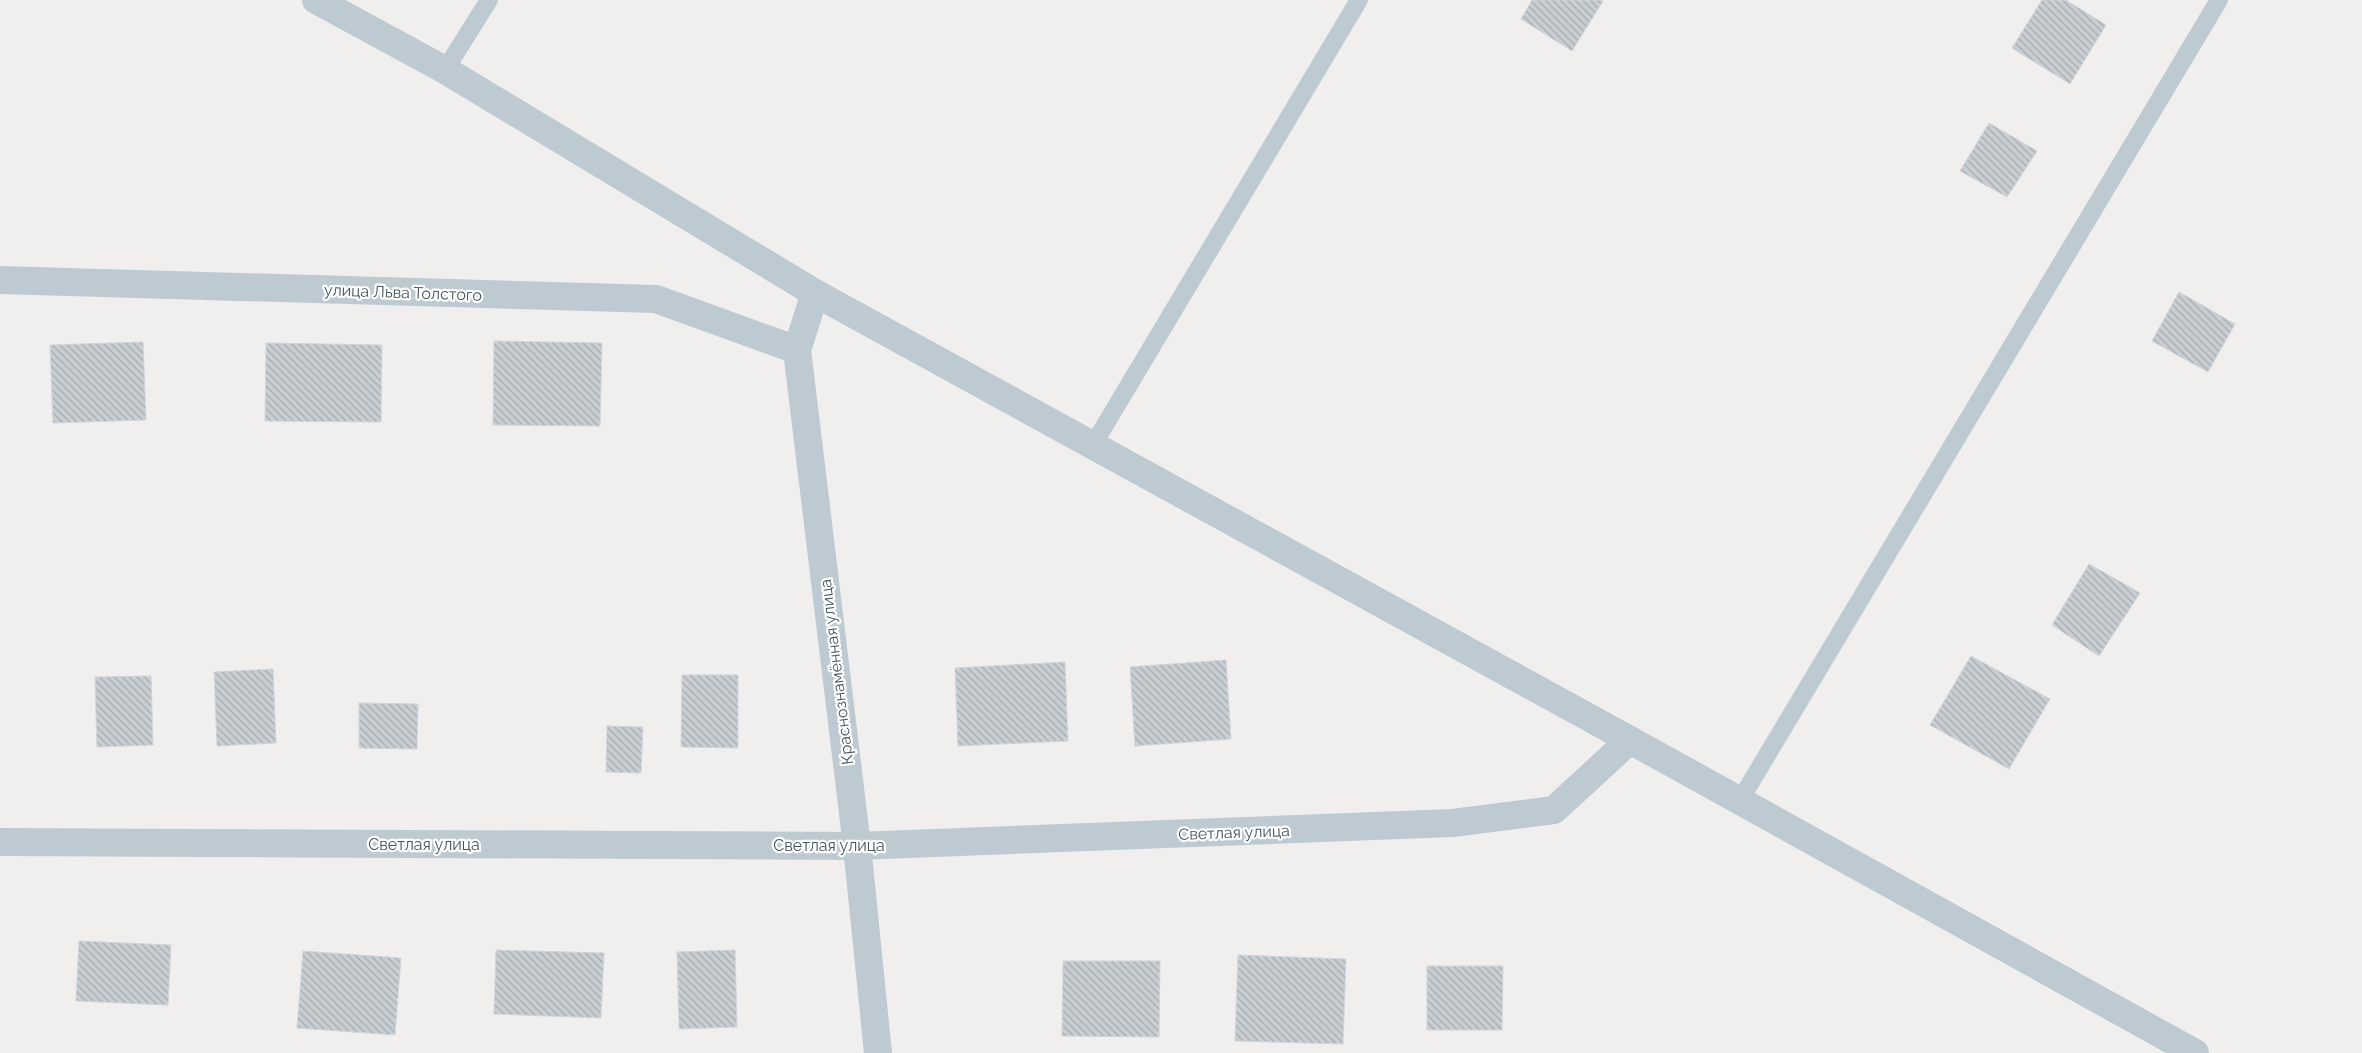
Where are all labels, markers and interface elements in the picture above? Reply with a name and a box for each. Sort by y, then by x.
street label: улица Льва Толстого [324,280,482,305]
street label: Краснознамённая улица [816,578,857,766]
street label: Светлая улица [1178,821,1290,844]
street label: Светлая улица [368,835,480,854]
street label: Светлая улица [773,836,885,855]

